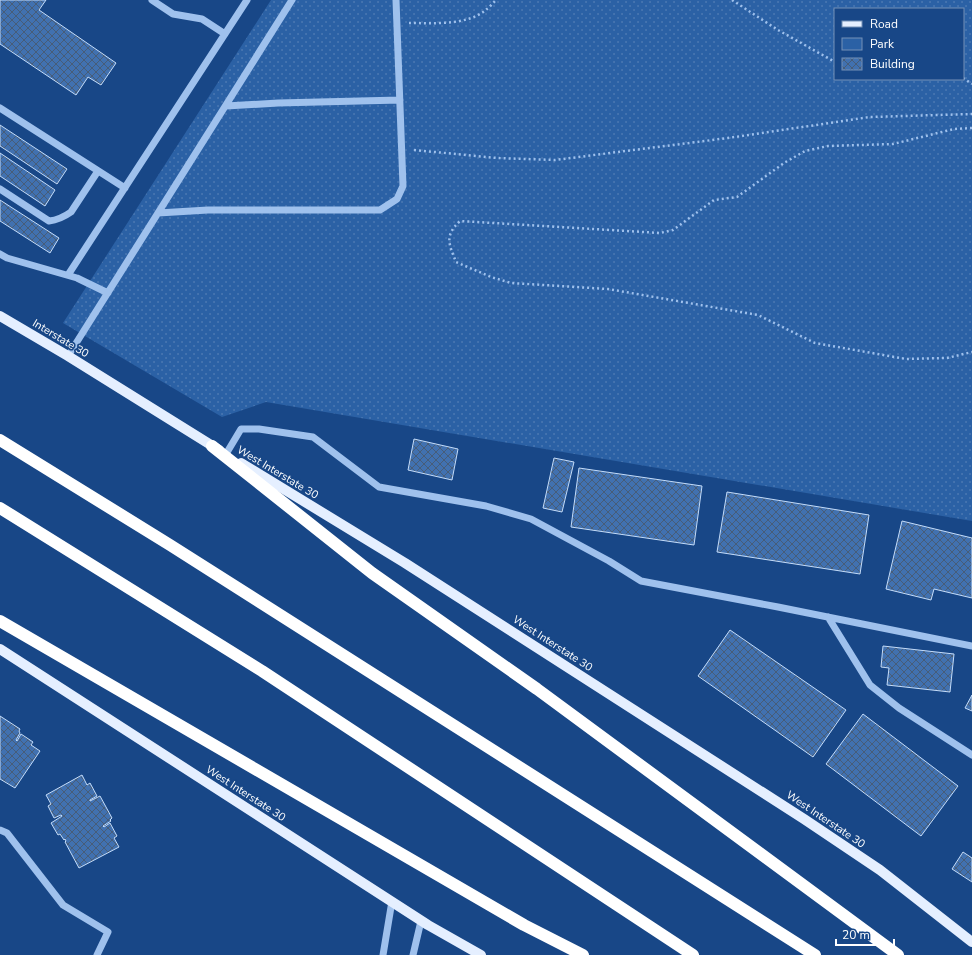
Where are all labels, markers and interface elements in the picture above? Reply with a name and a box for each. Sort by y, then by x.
legend [834,8,964,80]
text: Road [870,16,898,32]
text: Park [870,36,895,52]
text: Building [870,56,915,72]
street label: Interstate 30 [30,316,92,361]
street label: West Interstate 30 [234,442,322,503]
street label: West Interstate 30 [510,612,596,675]
street label: West Interstate 30 [203,762,289,825]
street label: West Interstate 30 [783,787,869,852]
scale bar [836,921,894,947]
text: 20 m [842,927,870,943]

